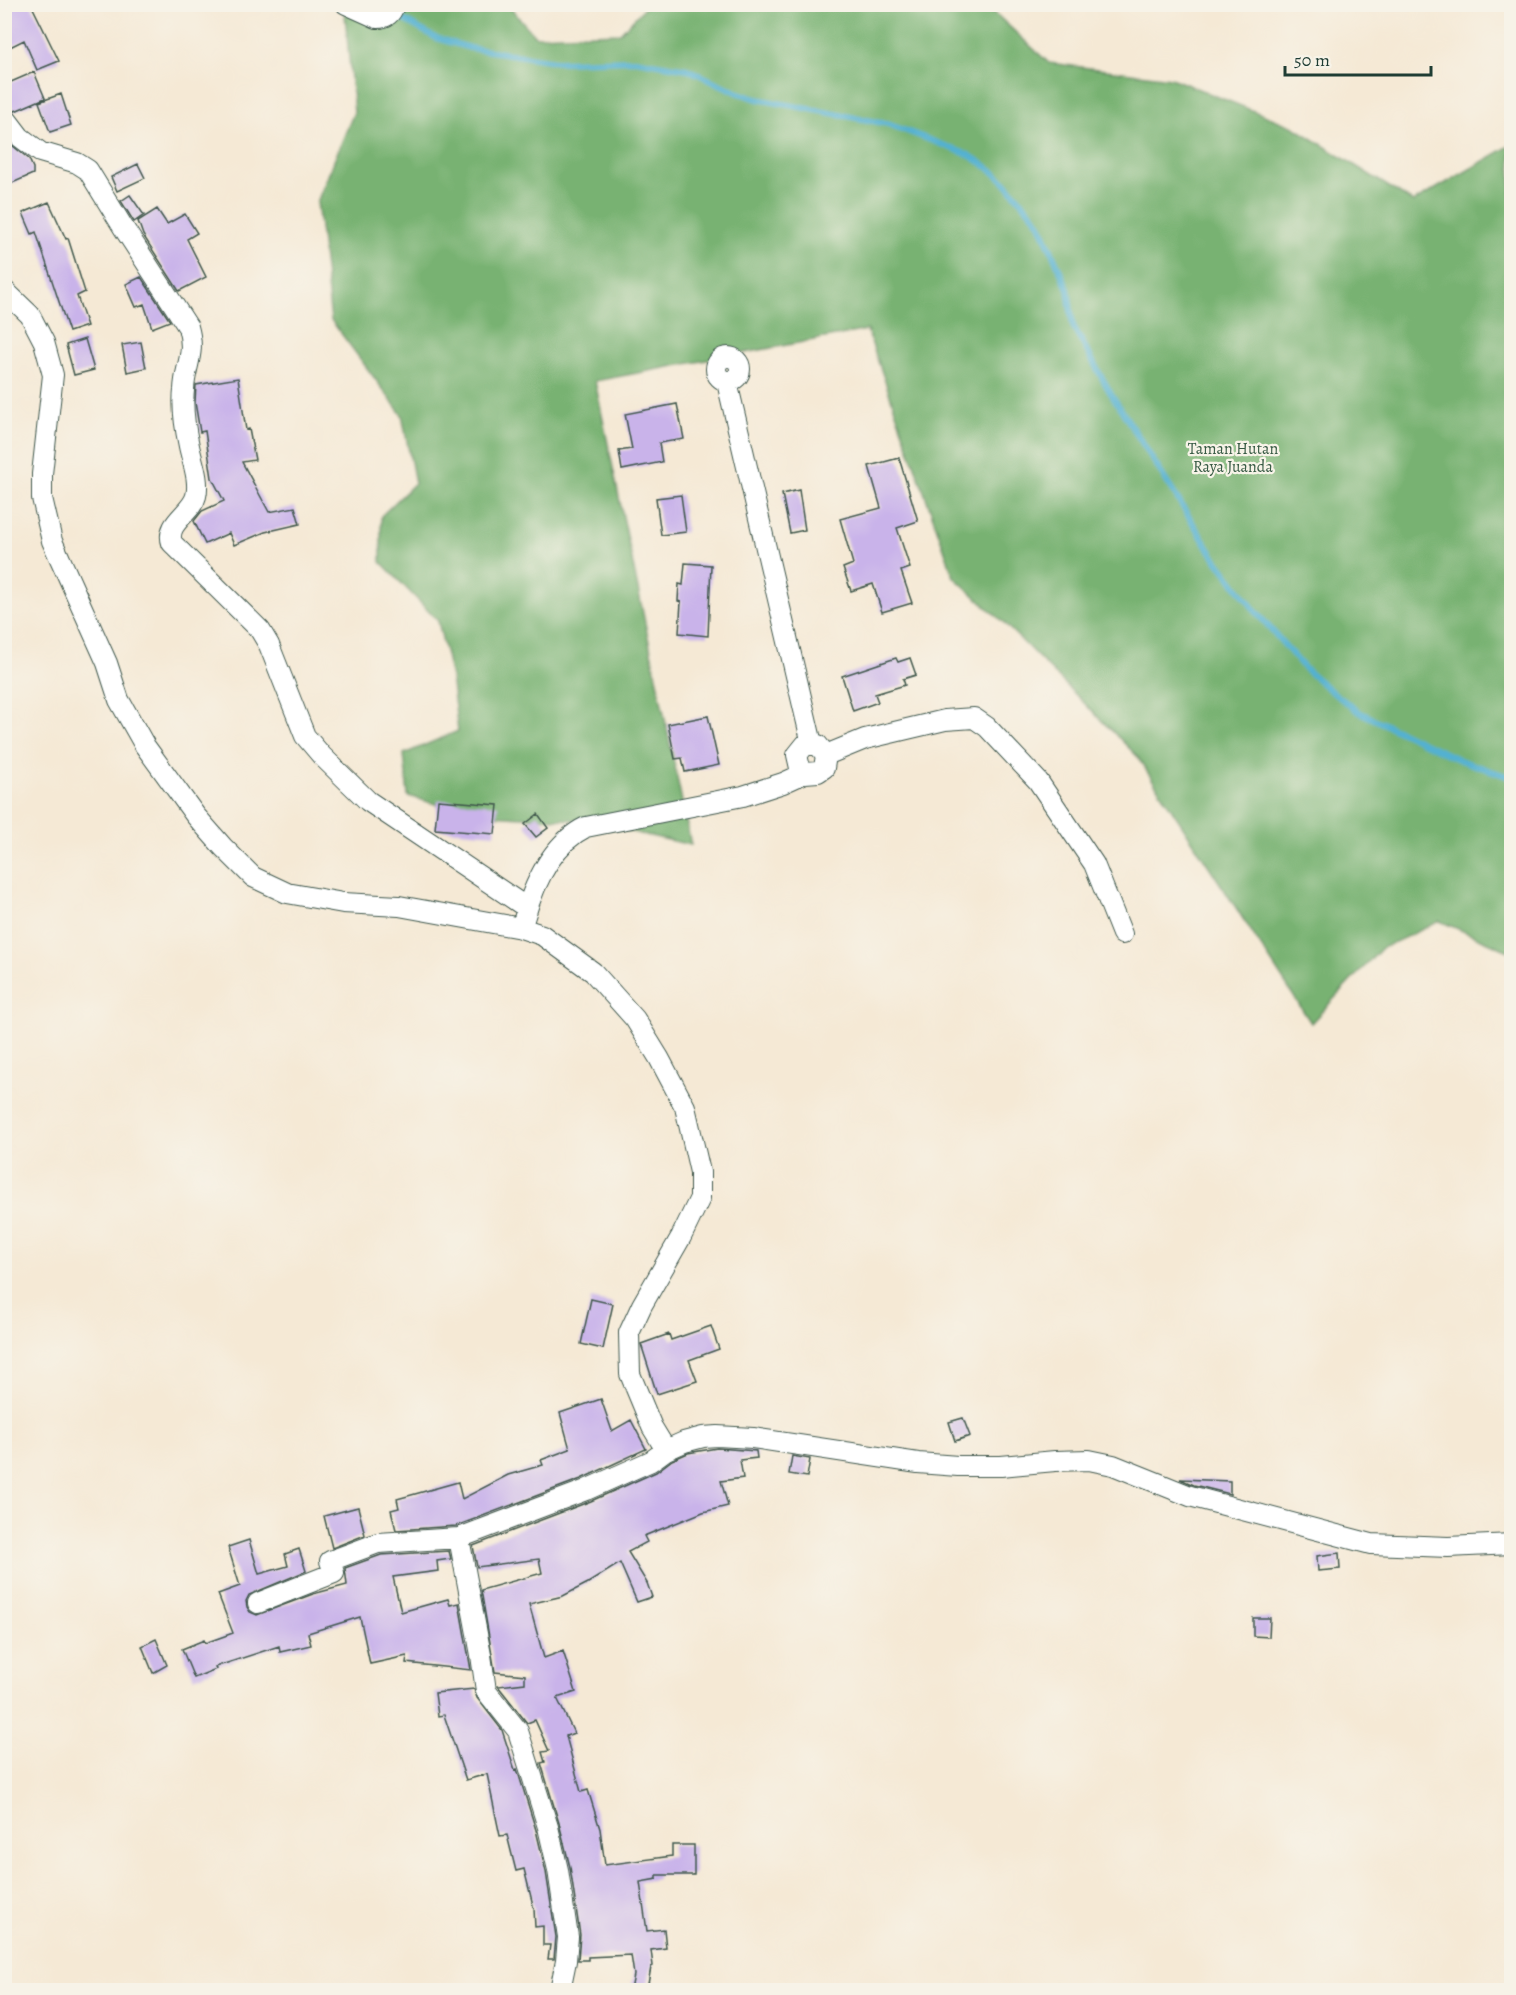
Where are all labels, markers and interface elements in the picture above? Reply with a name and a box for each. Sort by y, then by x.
scale bar [1285,39,1430,77]
text: 50 m [1294,48,1330,72]
park label: Taman Hutan Raya Juanda [1188,438,1278,478]

